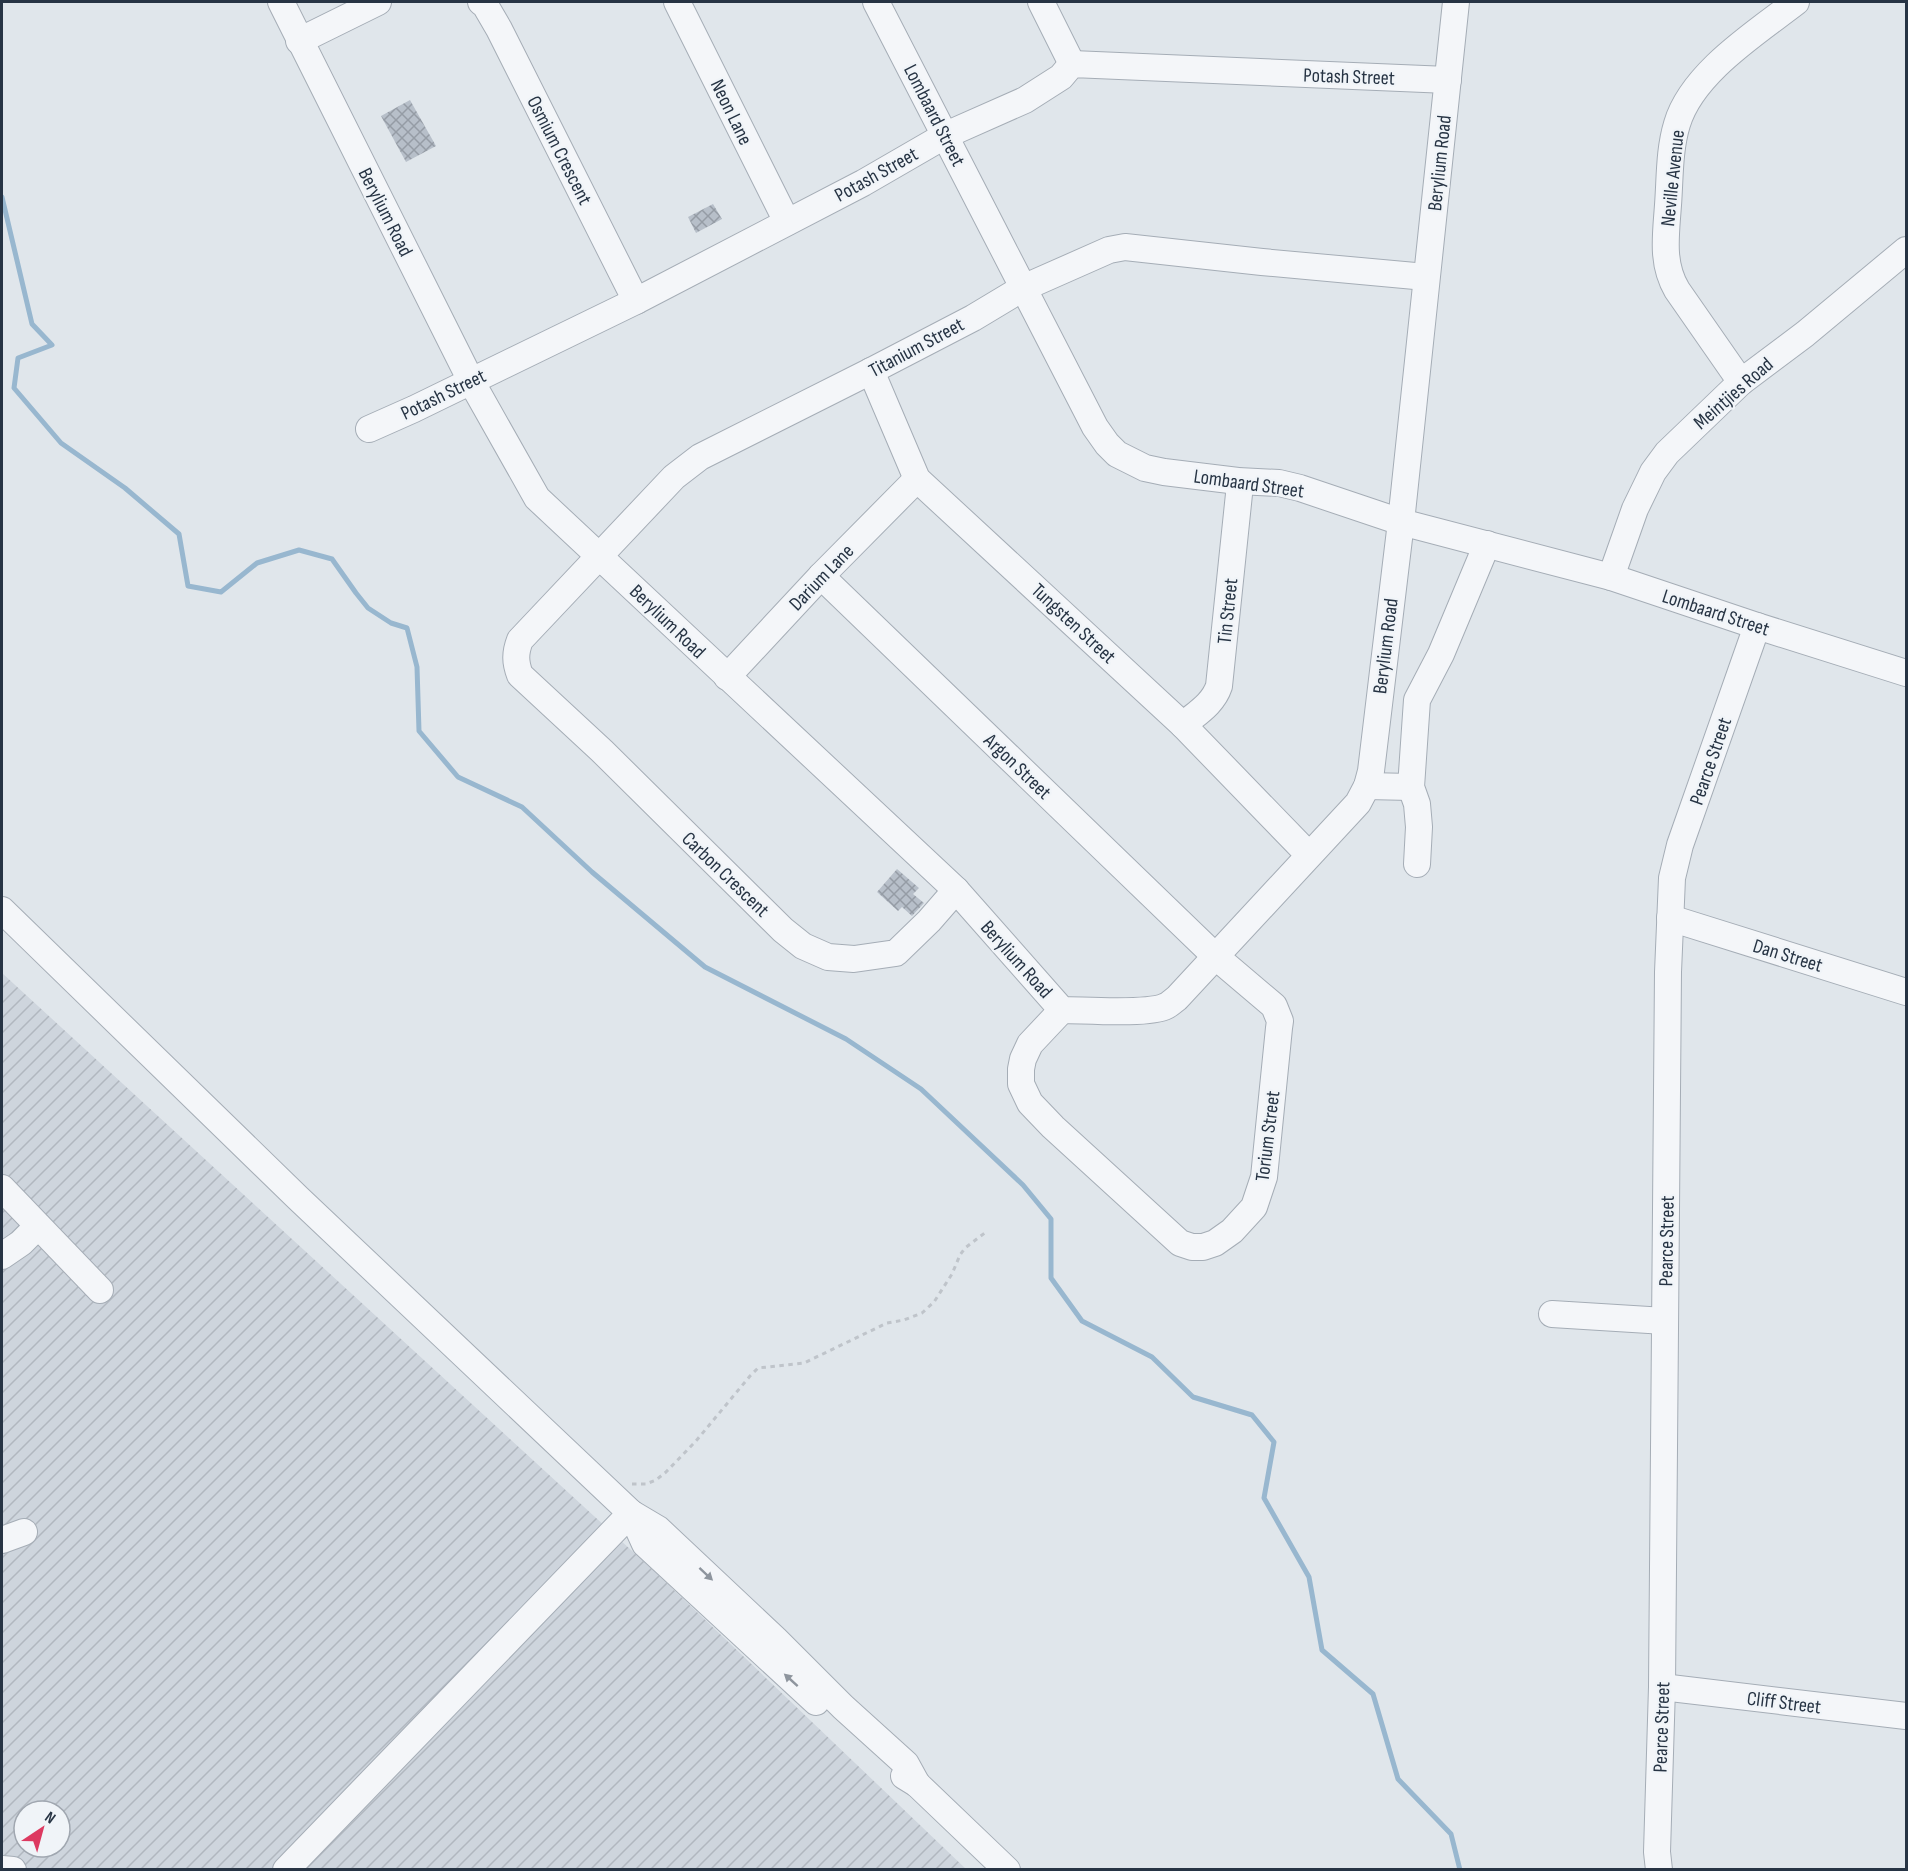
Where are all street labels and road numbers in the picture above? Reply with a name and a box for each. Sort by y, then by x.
street label: Lombaard Street [898,60,970,170]
street label: Potash Street [1303,63,1395,91]
street label: Neon Lane [705,76,757,149]
street label: Osmium Crescent [521,92,597,209]
street label: Berylium Road [1423,114,1457,212]
street label: Neville Avenue [1656,129,1690,228]
street label: Potash Street [831,142,922,208]
street label: Berylium Road [353,164,418,261]
street label: Titanium Street [865,313,968,383]
street label: Meintjies Road [1689,353,1778,435]
street label: Potash Street [397,364,490,426]
street label: Lombaard Street [1192,464,1306,504]
street label: Darium Lane [784,540,859,616]
street label: Tin Street [1213,577,1243,645]
street label: Tungsten Street [1026,579,1121,669]
street label: Berylium Road [624,580,710,664]
street label: Lombaard Street [1659,584,1772,642]
street label: Berylium Road [1368,597,1404,695]
street label: Pearce Street [1685,714,1737,808]
street label: Argon Street [978,728,1056,805]
street label: Carbon Crescent [677,827,774,922]
street label: Berylium Road [975,916,1057,1003]
street label: Dan Street [1750,934,1825,978]
street label: Torium Street [1251,1089,1285,1183]
street label: Pearce Street [1654,1195,1680,1287]
street label: Pearce Street [1648,1681,1676,1773]
street label: Cliff Street [1745,1687,1822,1719]

